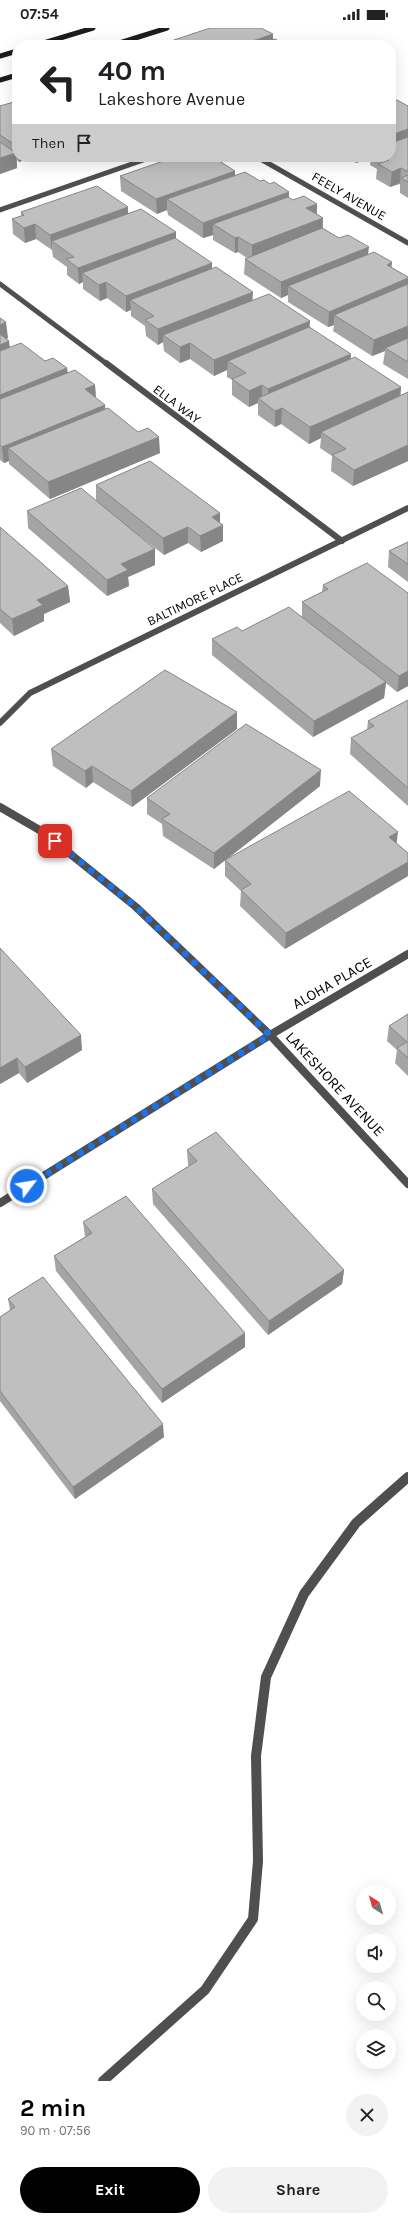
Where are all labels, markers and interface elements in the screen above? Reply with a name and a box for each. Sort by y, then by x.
text: 07:54 [20,5,59,23]
text: 40 m [98,54,166,87]
icon: left [32,56,84,108]
text: Lakeshore Avenue [98,88,245,110]
icon: arrive [73,132,95,154]
text: Then [32,134,65,152]
street label: FEELY AVENUE [309,169,389,223]
street label: ELLA WAY [150,381,204,427]
street label: BALTIMORE PLACE [145,569,245,629]
pin [38,824,72,858]
icon: arrive [44,830,66,852]
street label: ALOHA PLACE [289,953,375,1013]
street label: LAKESHORE AVENUE [282,1028,388,1140]
position arrow [6,1165,48,1207]
north arrow [356,1885,396,1925]
map controls [356,1885,396,2069]
button: sound [356,1933,396,1973]
button: search [356,1981,396,2021]
button: layers [356,2029,396,2069]
text: 2 min [20,2094,86,2122]
button: close [346,2094,388,2136]
text: 90 m · 07:56 [20,2123,91,2138]
button: Exit [20,2167,200,2213]
button: Share [208,2167,388,2213]

